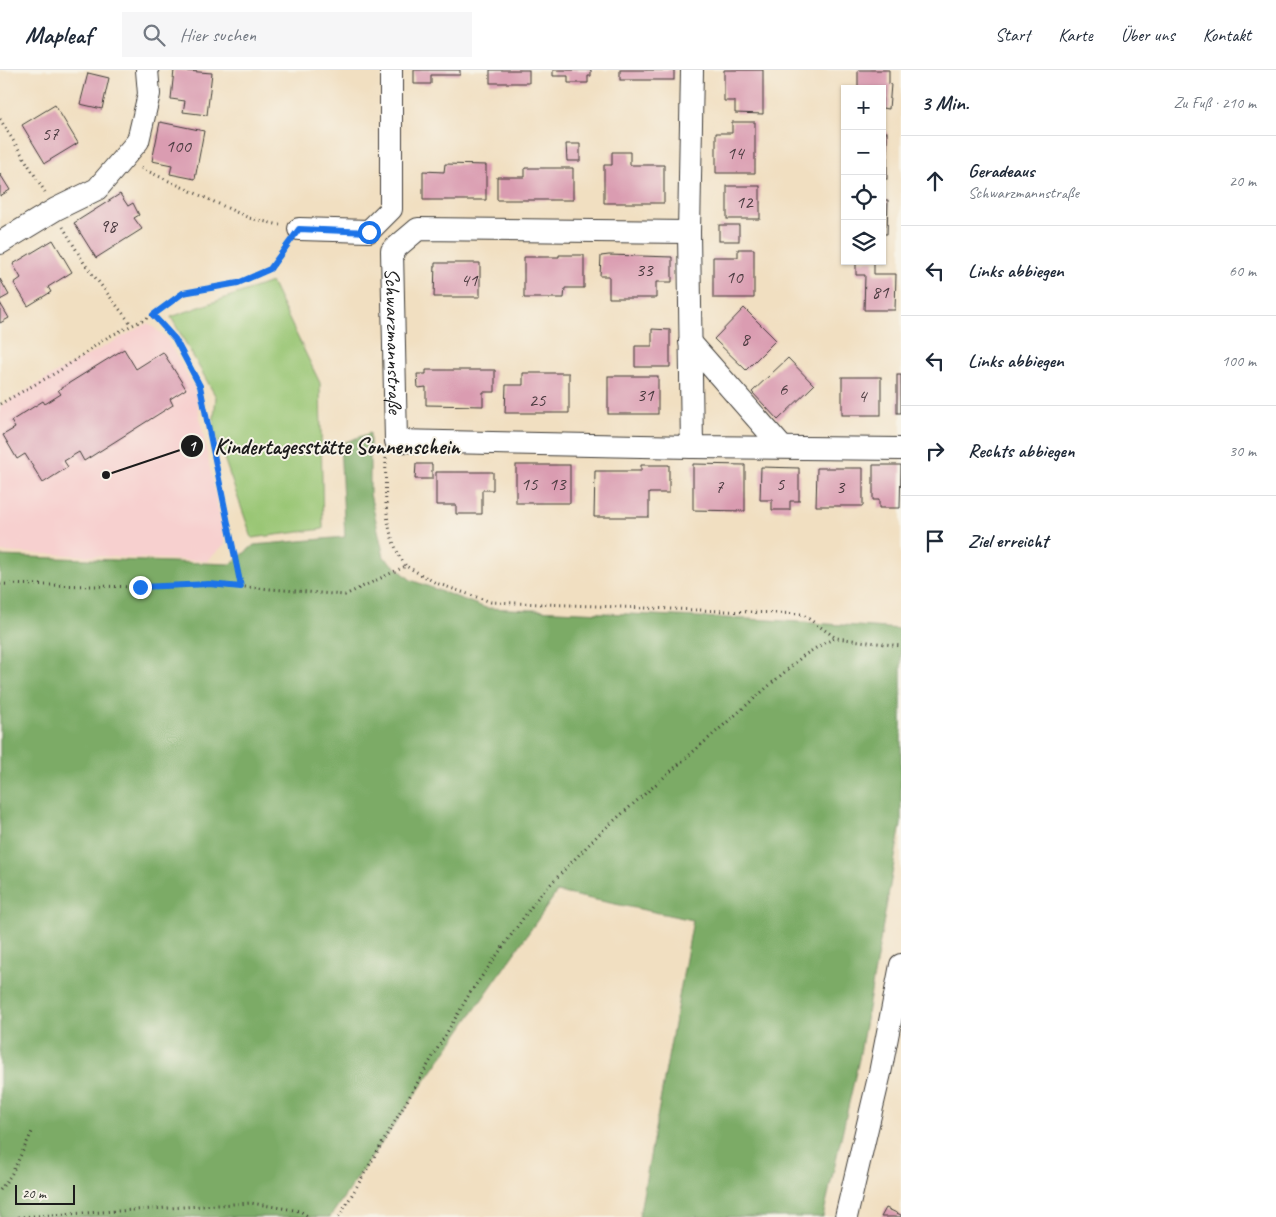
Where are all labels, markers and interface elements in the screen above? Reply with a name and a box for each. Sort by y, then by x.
search box [122,12,472,57]
text: Mapleaf [25,20,92,50]
icon: search [140,21,168,49]
text: Hier suchen [180,23,256,47]
text: Start [995,24,1030,46]
text: Karte [1058,24,1093,46]
text: Über uns [1121,24,1175,46]
text: Kontakt [1203,24,1251,46]
map controls [841,85,886,265]
button: + [841,85,886,130]
text: 3 Min. [921,90,969,116]
text: Zu Fuß · 210 m [1173,93,1256,113]
house number: 57 [41,122,60,146]
button: − [841,130,886,175]
house number: 100 [165,134,192,158]
house number: 14 [726,141,746,165]
text: Geradeaus [968,159,1035,183]
icon: ahead [921,167,949,195]
text: 20 m [1229,171,1256,191]
button: locate [841,175,886,220]
text: Schwarzmannstraße [968,183,1079,203]
house number: 12 [735,190,754,214]
house number: 98 [99,214,119,238]
button: layers [841,220,886,265]
route start [358,221,381,244]
icon: left [921,257,949,285]
house number: 33 [635,258,654,282]
text: Links abbiegen [968,259,1064,283]
text: 60 m [1229,261,1256,281]
house number: 10 [725,265,744,289]
street label: Schwarzmannstraße [379,268,408,416]
house number: 41 [460,268,479,292]
house number: 81 [871,280,890,304]
house number: 8 [741,327,752,351]
icon: left [921,347,949,375]
text: Links abbiegen [968,349,1064,373]
text: 100 m [1222,351,1256,371]
house number: 6 [779,377,789,401]
house number: 31 [636,383,655,407]
house number: 4 [858,384,869,408]
house number: 25 [528,388,547,412]
callout: Kindertagesstätte Sonnenschein [179,428,469,465]
text: Kindertagesstätte Sonnenschein [214,433,462,461]
text: 1 [189,437,198,456]
icon: right [921,437,949,465]
text: Rechts abbiegen [968,439,1074,463]
text: 30 m [1229,441,1256,461]
house number: 15 [520,472,539,496]
house number: 13 [548,472,567,496]
house number: 5 [776,472,786,496]
house number: 7 [715,475,725,499]
house number: 3 [836,475,846,499]
icon: arrive [921,527,949,555]
text: Ziel erreicht [968,529,1048,553]
route end [129,576,152,599]
scale bar [15,1182,75,1205]
text: 20 m [22,1185,46,1202]

